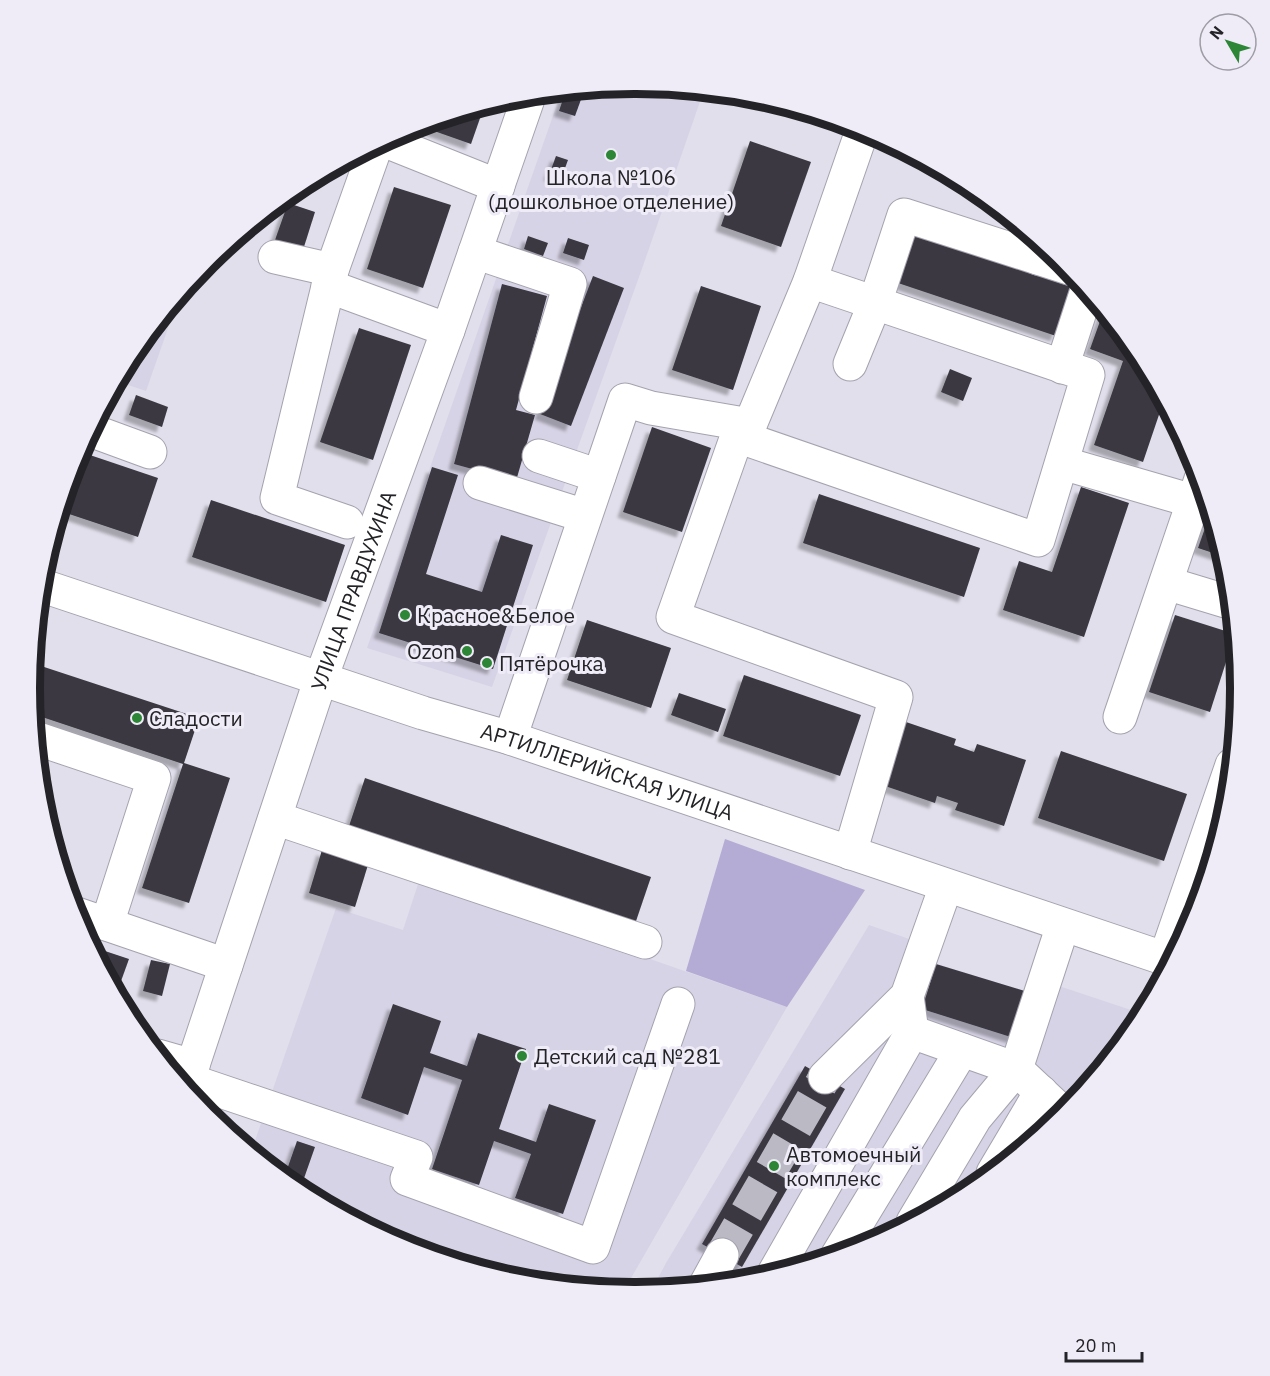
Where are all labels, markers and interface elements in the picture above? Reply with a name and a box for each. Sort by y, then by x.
north arrow [1198,12,1258,72]
text: N [1205,22,1228,43]
marker: Школа №106 (дошкольное отделение) [604,148,618,162]
place label: Школа №106 (дошкольное отделение) [488,163,734,215]
street label: УЛИЦА ПРАВДУХИНА [304,487,402,694]
place label: Красное&Белое [417,601,575,629]
marker: Красное&Белое [398,608,412,622]
place label: Ozon [407,637,455,665]
marker: Ozon [460,644,474,658]
place label: Пятёрочка [499,649,604,677]
marker: Пятёрочка [480,656,494,670]
place label: Сладости [149,704,243,732]
marker: Сладости [130,711,144,725]
street label: АРТИЛЛЕРИЙСКАЯ УЛИЦА [478,716,737,826]
place label: Детский сад №281 [534,1042,721,1070]
marker: Детский сад №281 [515,1049,529,1063]
place label: Автомоечный комплекс [786,1140,921,1192]
marker: Автомоечный комплекс [767,1159,781,1173]
scale bar [1066,1325,1142,1363]
text: 20 m [1075,1334,1117,1357]

